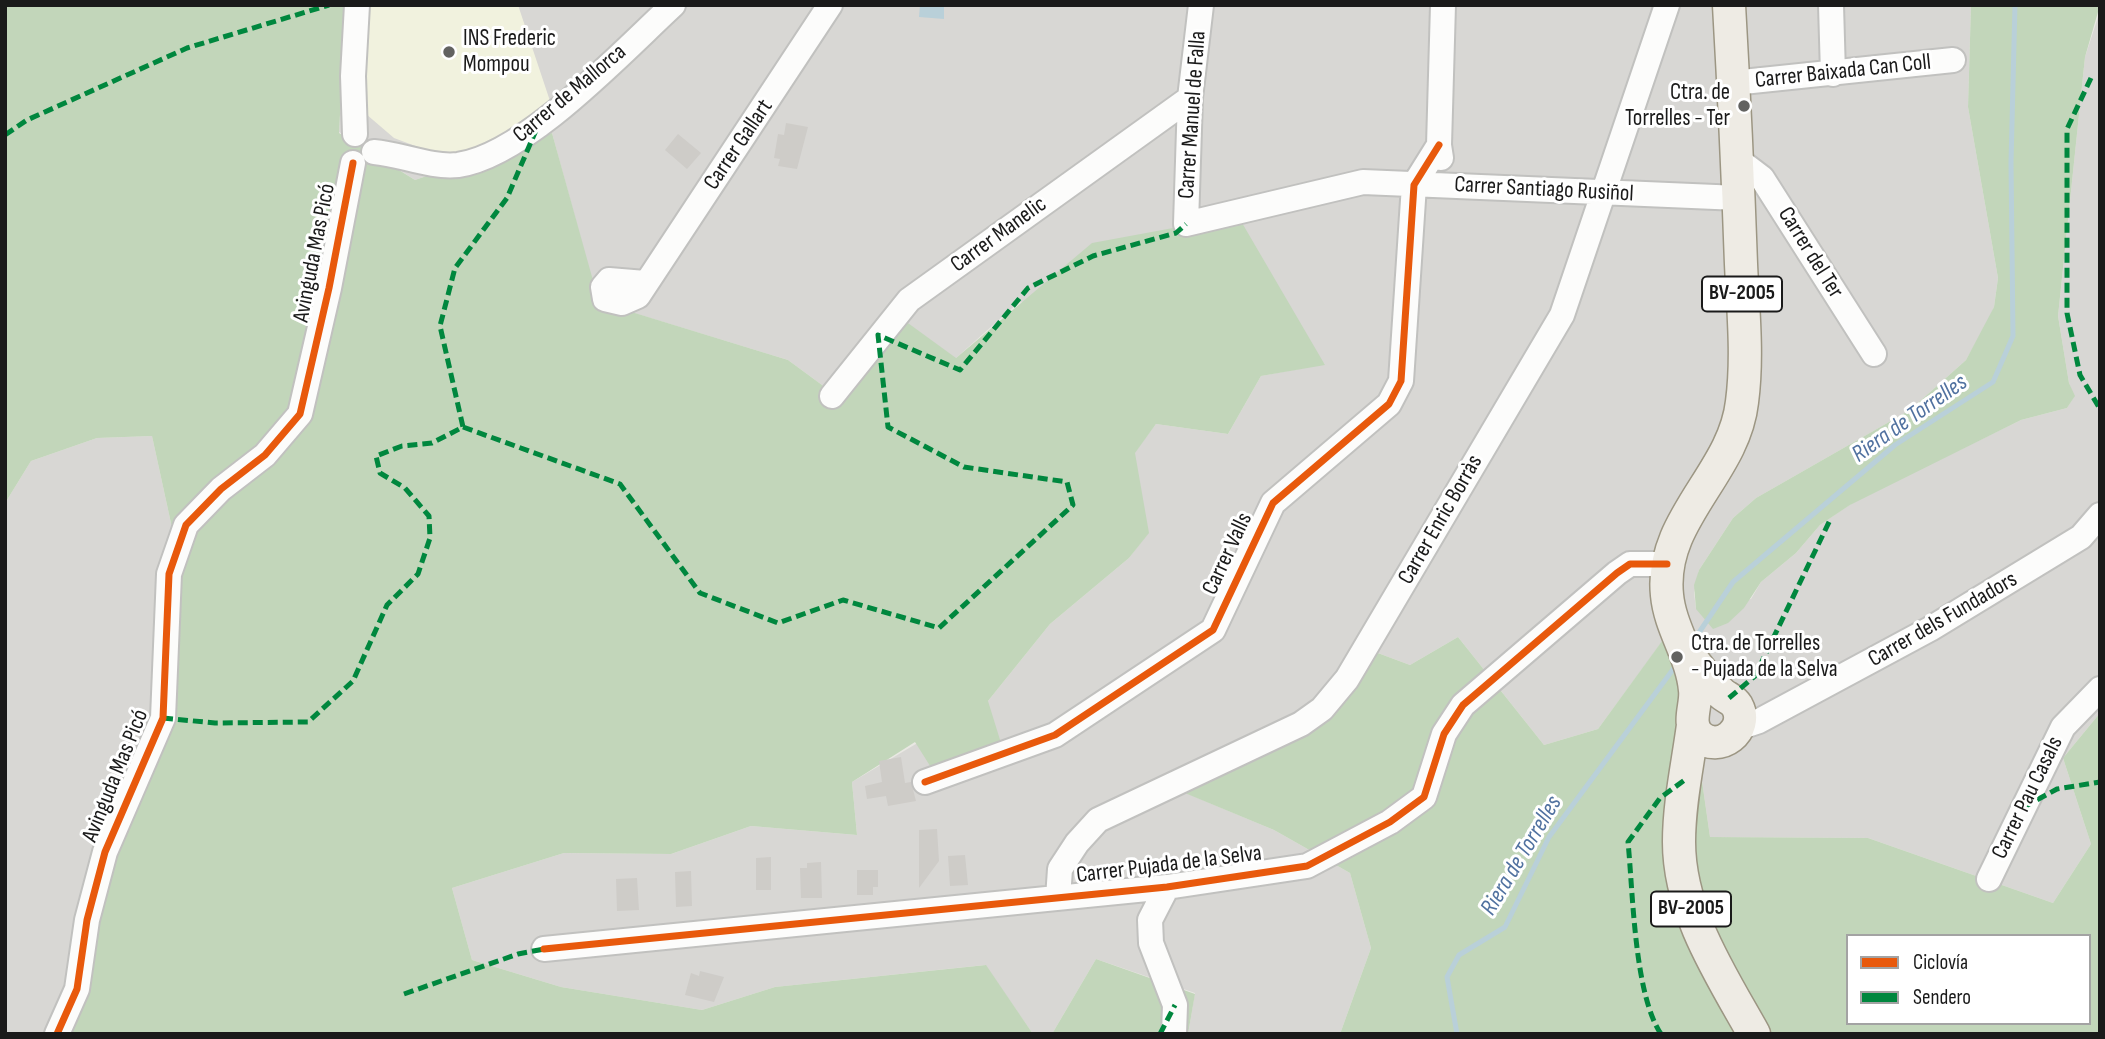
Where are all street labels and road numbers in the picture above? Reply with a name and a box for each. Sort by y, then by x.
street label: Carrer Manuel de Falla [1173,30,1213,200]
street label: Carrer de Mallorca [508,39,632,149]
street label: Carrer Baixada Can Coll [1754,49,1932,95]
street label: Carrer Gallart [699,94,779,196]
street label: Carrer Santiago Rusiñol [1454,172,1634,208]
street label: Avinguda Mas Picó [288,181,342,325]
street label: Carrer Manelic [946,191,1052,279]
street label: Carrer del Ter [1771,202,1849,304]
road number: BV-2005 [1702,276,1782,312]
street label: Carrer Enric Borràs [1393,450,1489,590]
street label: Carrer Valls [1197,509,1259,599]
street label: Carrer dels Fundadors [1864,566,2022,674]
street label: Avinguda Mas Picó [77,706,155,846]
street label: Carrer Pau Casals [1987,732,2069,864]
street label: Carrer Pujada de la Selva [1075,840,1263,890]
road number: BV-2005 [1651,892,1731,926]

